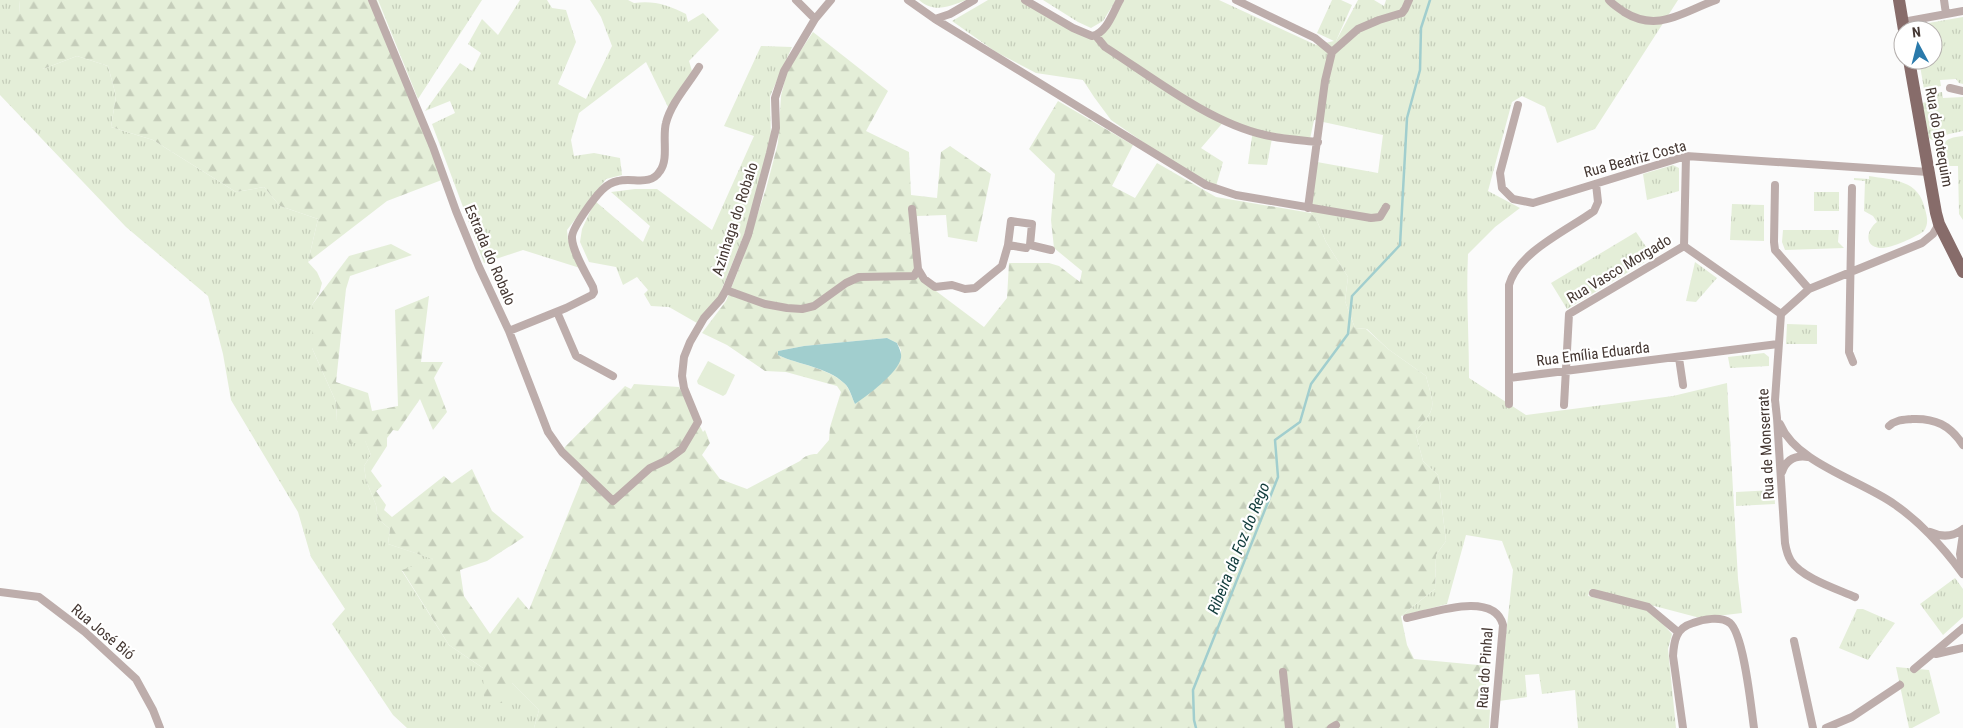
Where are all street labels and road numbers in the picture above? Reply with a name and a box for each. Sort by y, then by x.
street label: Rua do Botequim [1921,86,1957,188]
street label: Rua Beatriz Costa [1582,137,1688,181]
street label: Azinhaga do Robalo [708,160,762,278]
street label: Estrada do Robalo [461,202,519,308]
street label: Rua Vasco Morgado [1563,231,1675,307]
street label: Rua Emília Eduarda [1535,338,1651,370]
street label: Rua de Monserrate [1754,388,1778,500]
street label: Rua José Bió [68,600,138,664]
street label: Rua do Pinhal [1473,627,1497,709]

